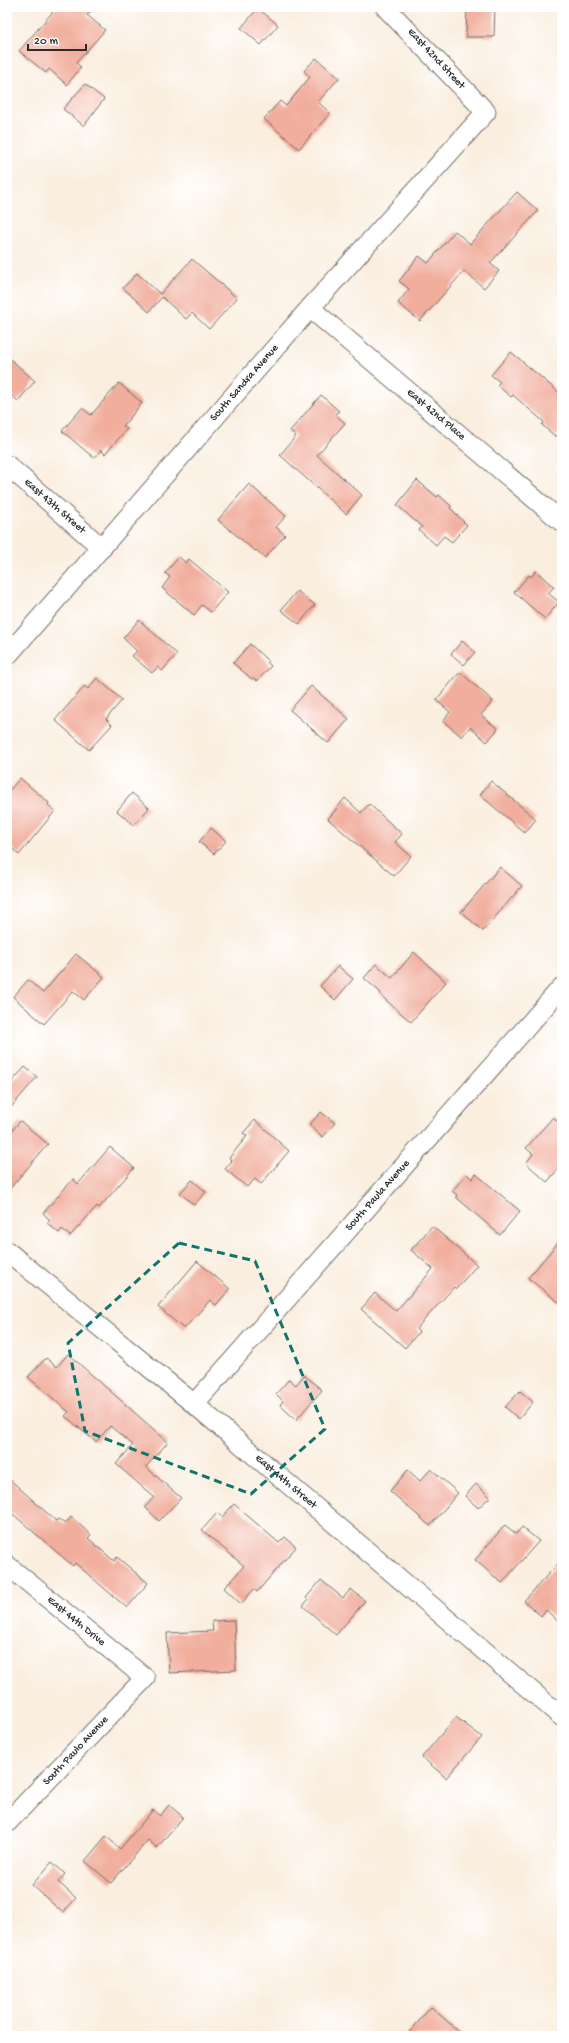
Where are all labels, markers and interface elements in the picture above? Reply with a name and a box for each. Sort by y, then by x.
scale bar [28,26,86,52]
street label: East 42nd Street [405,26,468,93]
text: 20 m [34,35,59,49]
street label: South Sandra Avenue [208,342,282,424]
street label: East 42nd Place [404,387,468,443]
street label: East 43th Street [21,476,89,537]
street label: South Paula Avenue [343,1157,413,1234]
street label: East 44th Street [252,1452,320,1512]
street label: East 44th Drive [44,1594,108,1649]
street label: South Paulo Avenue [41,1714,111,1788]

